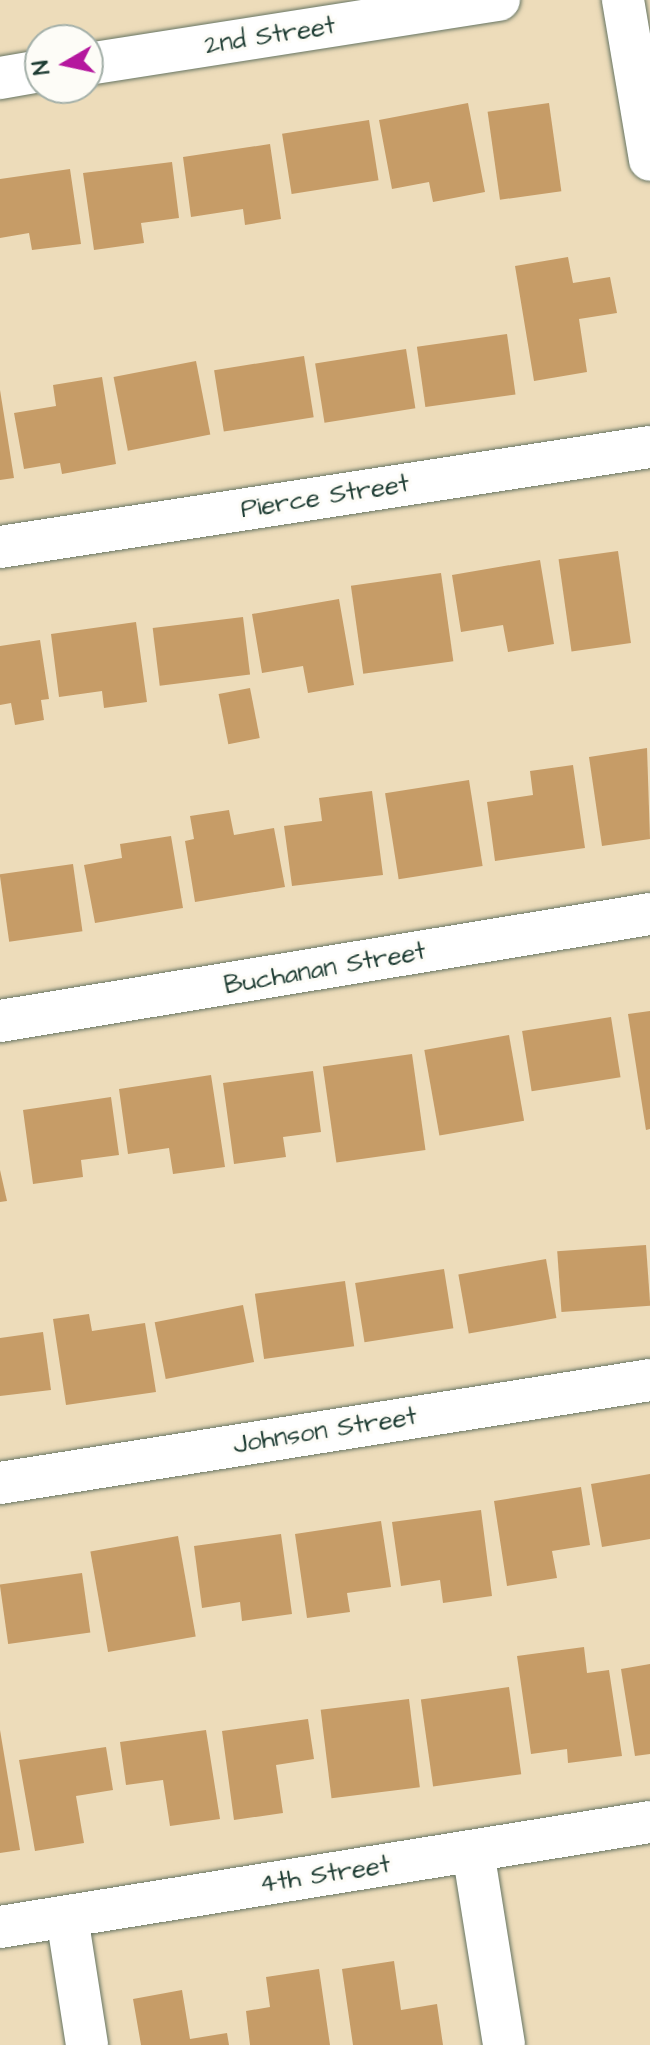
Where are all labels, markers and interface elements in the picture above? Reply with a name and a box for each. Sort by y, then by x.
street label: 2nd Street [202,10,338,62]
north arrow [24,24,104,104]
text: N [25,58,58,77]
street label: Pierce Street [239,468,411,526]
street label: Buchanan Street [222,936,428,1002]
street label: Johnson Street [231,1401,419,1461]
street label: 4th Street [258,1849,392,1901]

